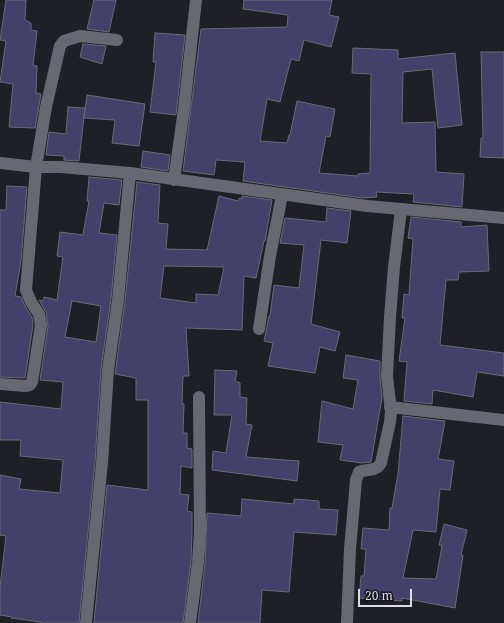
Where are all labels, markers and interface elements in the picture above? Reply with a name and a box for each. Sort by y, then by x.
scale bar [360,581,414,607]
text: 20 m [365,587,393,604]

